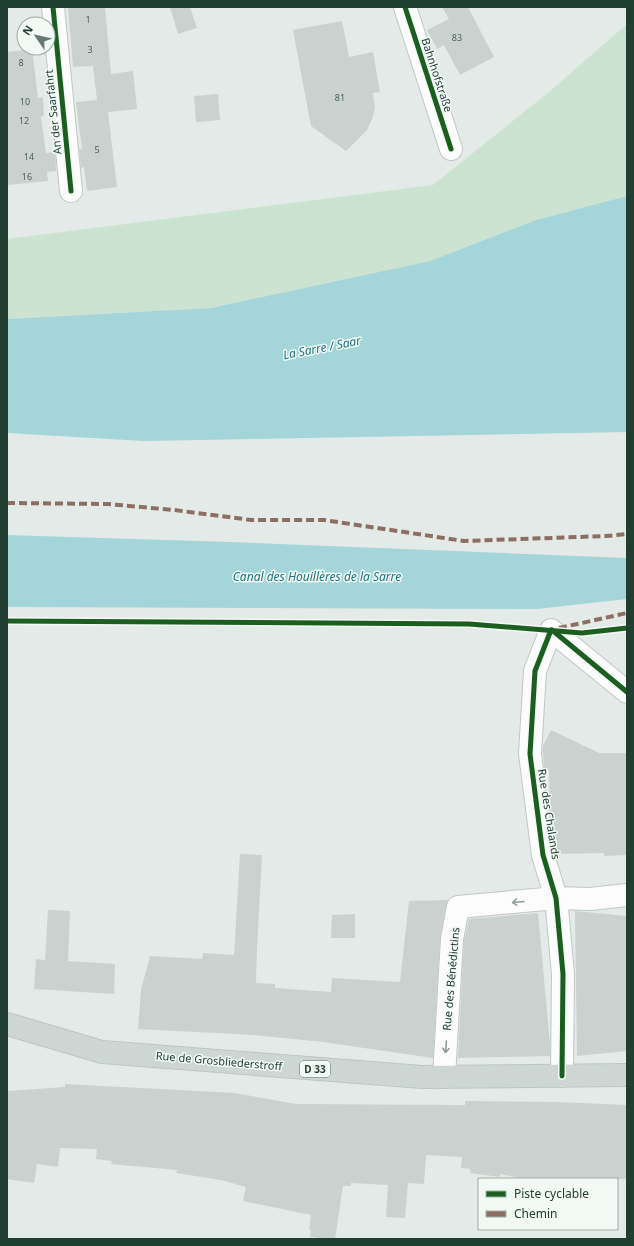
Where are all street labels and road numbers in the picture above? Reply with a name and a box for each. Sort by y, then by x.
street label: Bahnhofstraße [418,36,457,114]
street label: An der Saarfahrt [41,69,64,155]
street label: Rue des Chalands [535,768,564,860]
street label: Rue des Bénédictins [439,927,463,1031]
street label: Rue de Grosbliederstroff [155,1048,284,1074]
road number: D 33 [300,1061,330,1077]

